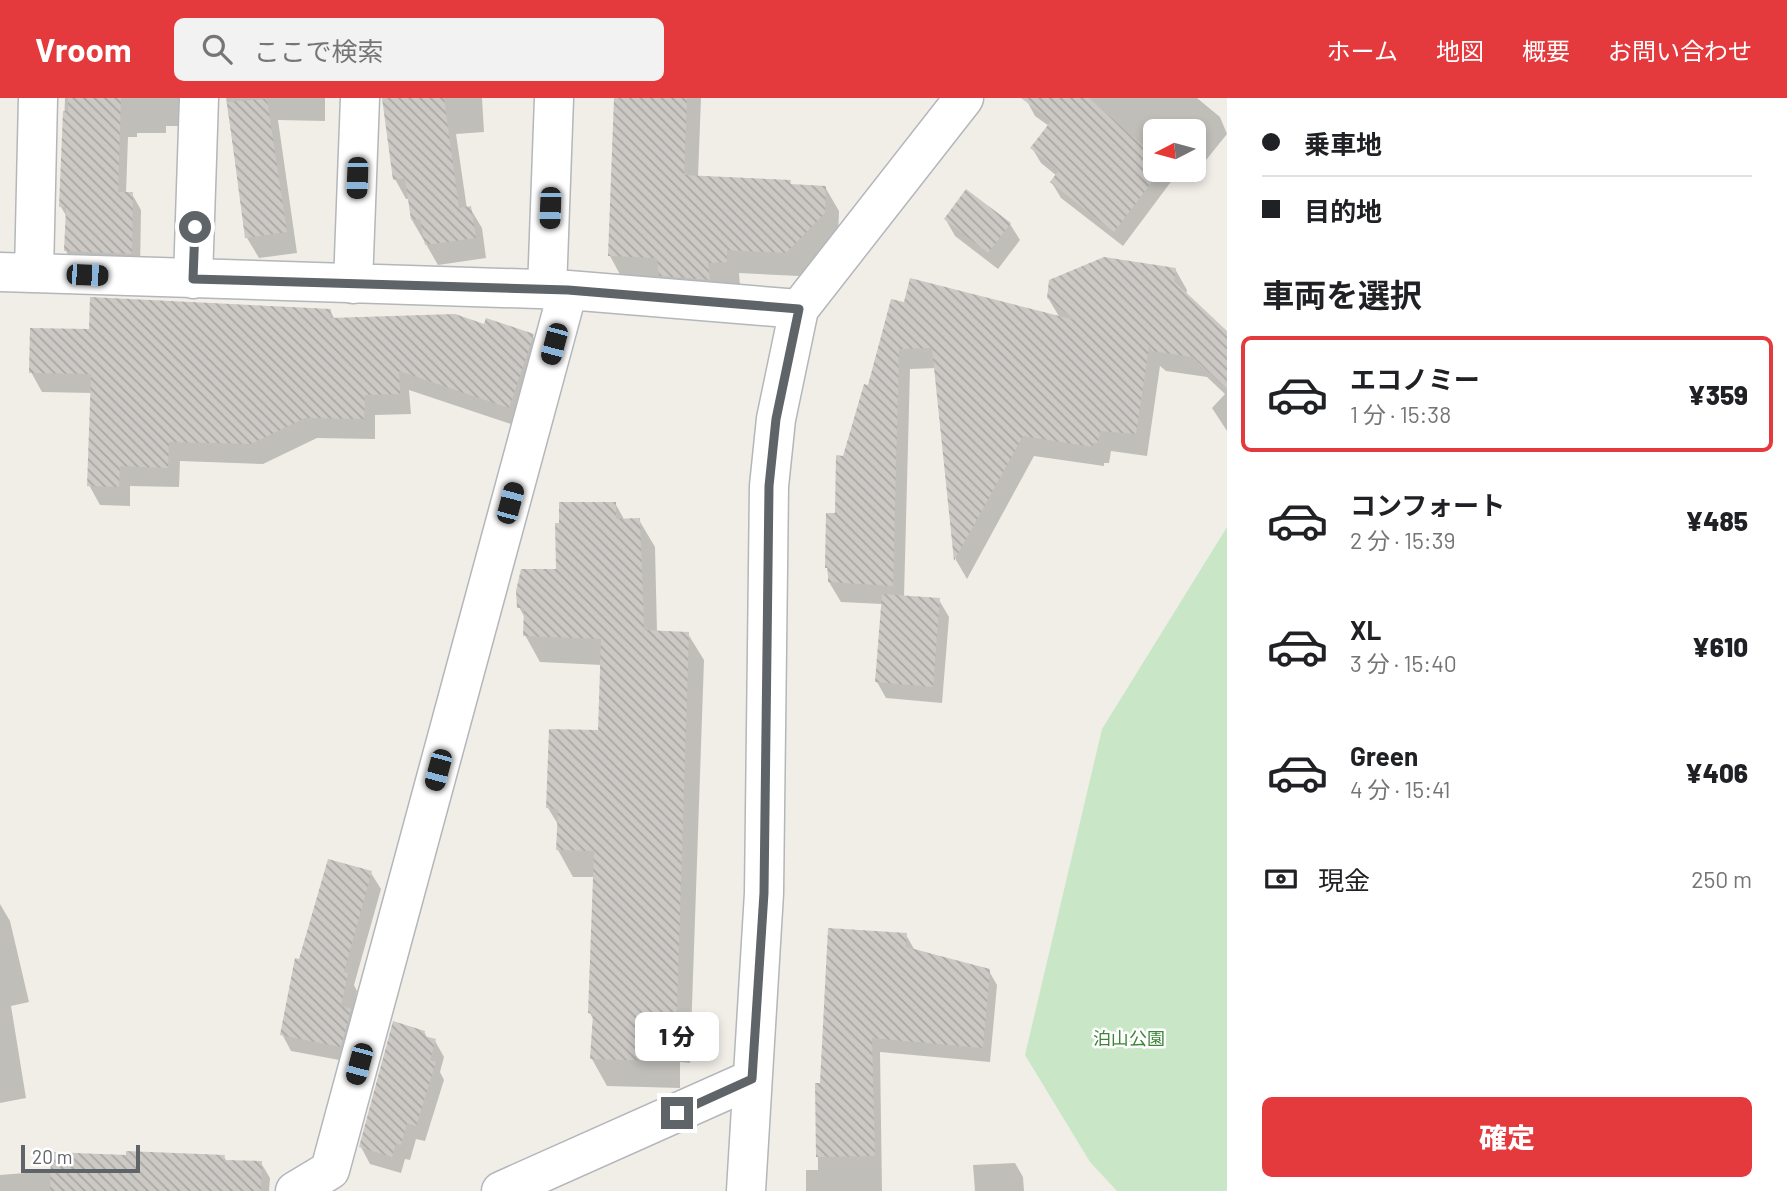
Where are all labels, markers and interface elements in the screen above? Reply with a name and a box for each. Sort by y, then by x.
search box [174,18,664,81]
text: Vroom [35,29,132,69]
icon: search [198,30,236,68]
text: ここで検索 [254,35,384,66]
text: ホーム [1327,36,1398,65]
text: 地図 [1436,36,1484,65]
text: 概要 [1522,36,1570,65]
text: お問い合わせ [1608,36,1752,65]
north arrow [1143,119,1206,182]
map controls [1143,119,1206,182]
text: 乗車地 [1304,128,1382,159]
car [346,157,369,199]
car [539,187,562,229]
text: 目的地 [1304,195,1382,226]
route start [179,211,211,243]
car [66,264,109,286]
text: 車両を選択 [1262,275,1422,313]
car [539,321,570,367]
icon: car [1266,363,1329,426]
text: エコノミー [1350,363,1480,394]
text: ¥359 [1688,379,1748,410]
text: 1 分 · 15:38 [1350,400,1451,428]
car [495,480,526,526]
icon: car [1266,489,1329,552]
text: コンフォート [1350,489,1505,520]
text: ¥485 [1685,505,1748,536]
text: 2 分 · 15:39 [1350,526,1455,554]
text: XL [1350,614,1381,645]
icon: car [1266,615,1329,678]
text: ¥610 [1692,631,1748,662]
text: 3 分 · 15:40 [1350,649,1457,677]
text: Green [1350,740,1418,771]
icon: car [1266,741,1329,804]
car [423,747,454,793]
text: ¥406 [1685,757,1748,788]
text: 4 分 · 15:41 [1350,775,1451,803]
icon: cash [1262,860,1300,898]
text: 現金 [1318,864,1370,895]
text: 250 m [1691,865,1752,893]
callout: 1 分 [635,1012,719,1060]
text: 1 分 [659,1022,695,1050]
park label: 泊山公園 [1093,1027,1165,1049]
car [344,1041,375,1087]
route end [661,1097,693,1129]
button: 確定 [1262,1097,1752,1177]
scale bar [21,1142,140,1174]
text: 20 m [32,1145,72,1168]

